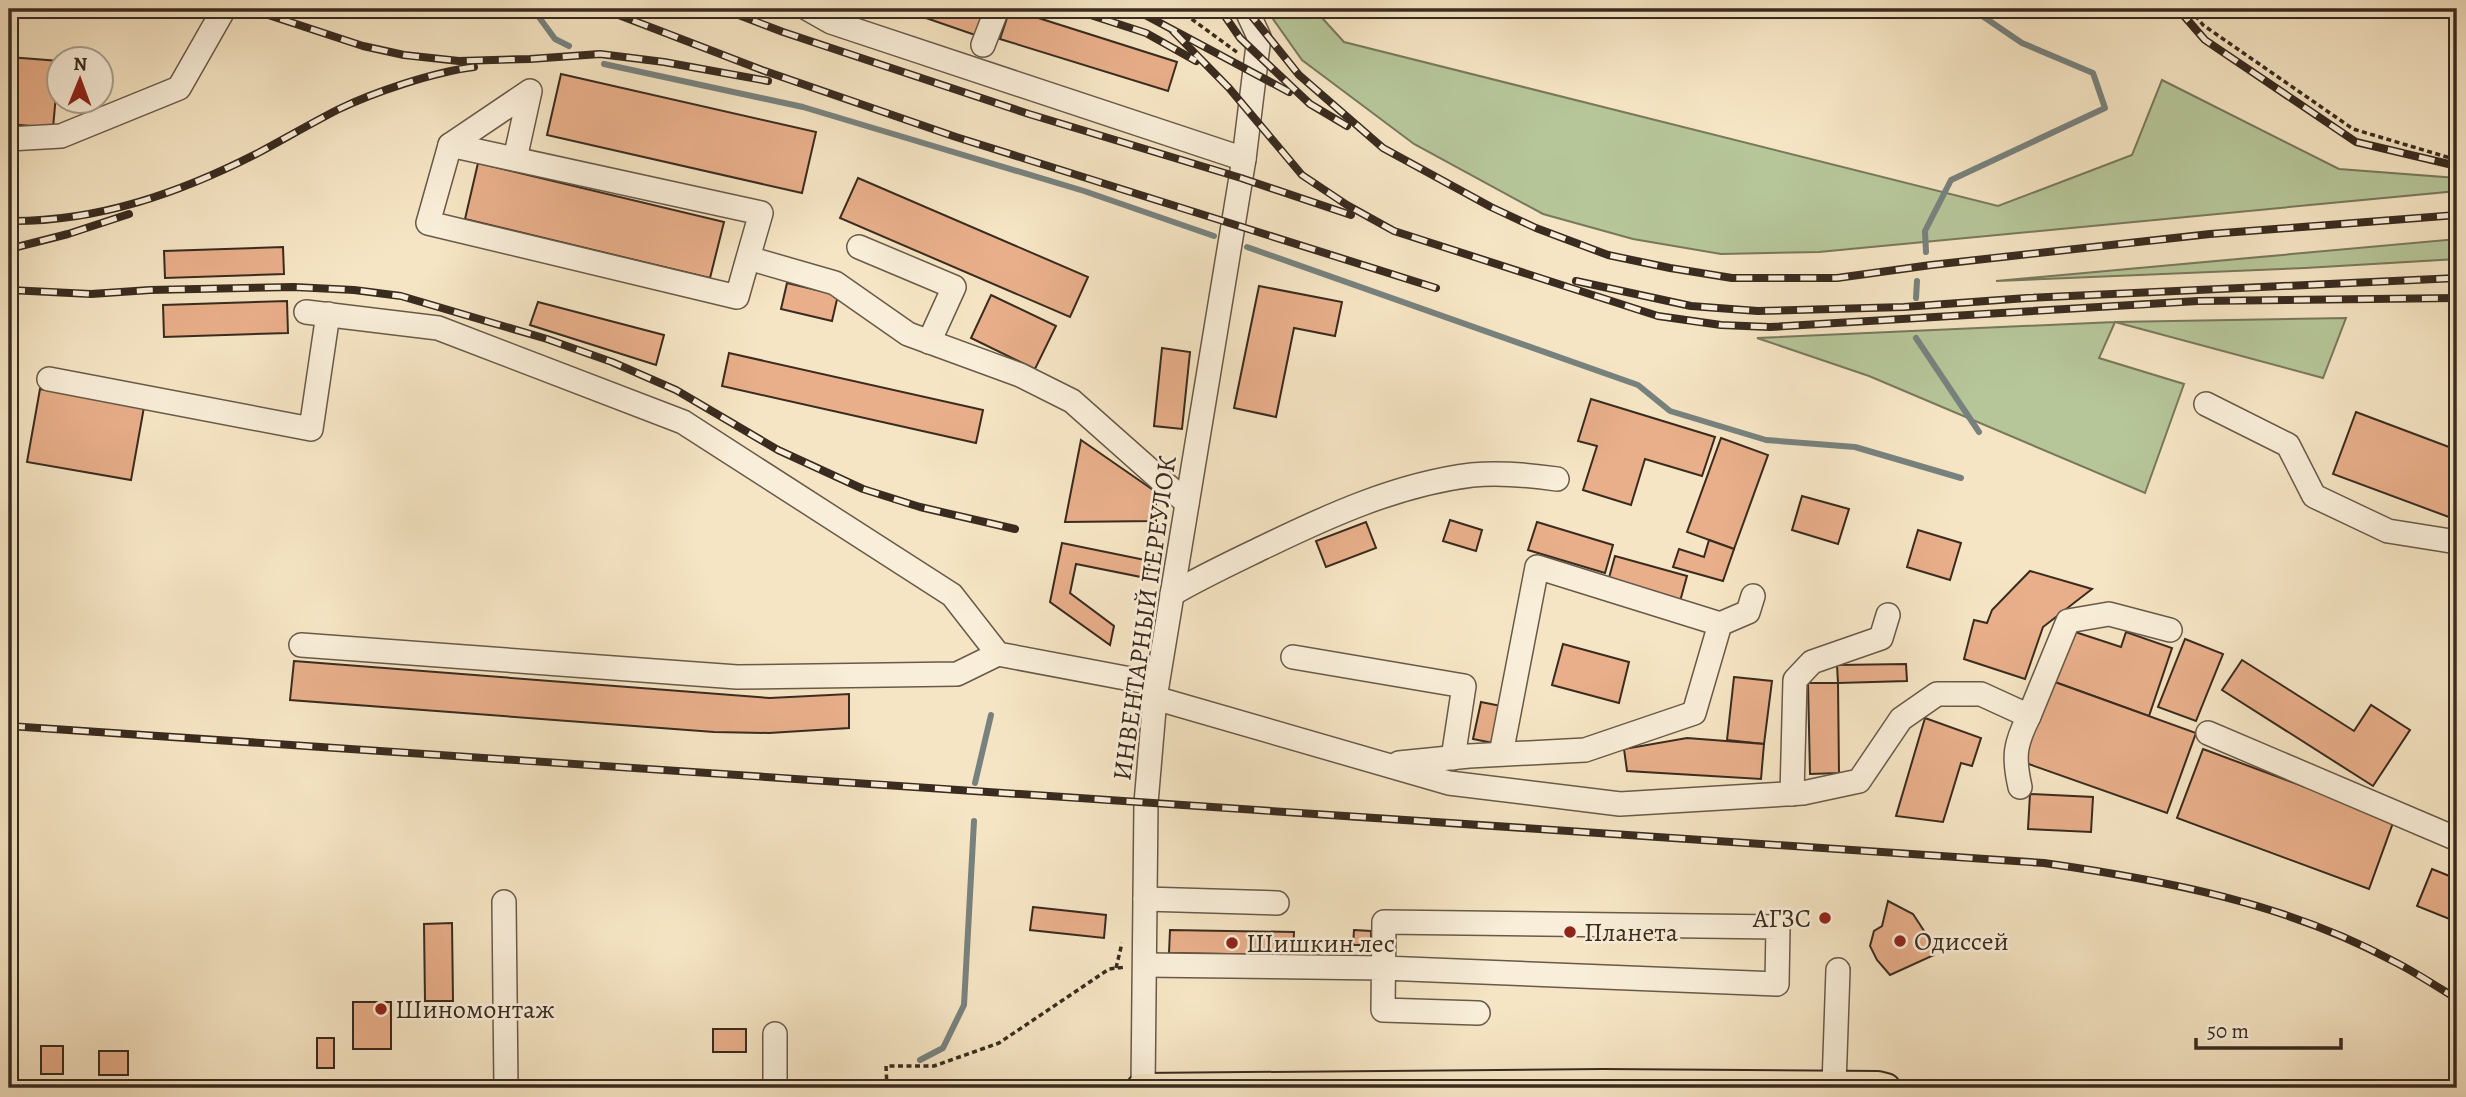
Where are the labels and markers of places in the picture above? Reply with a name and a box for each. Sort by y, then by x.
place label: АГЗС [1752,901,1811,936]
marker: АГЗС [1817,910,1833,926]
place label: Планета [1584,915,1678,950]
marker: Планета [1562,924,1578,940]
place label: Одиссей [1914,924,2009,959]
place label: Шишкин лес [1246,926,1395,961]
marker: Одиссей [1892,933,1908,949]
marker: Шишкин лес [1224,935,1240,951]
place label: Шиномонтаж [395,992,555,1027]
marker: Шиномонтаж [373,1001,389,1017]

